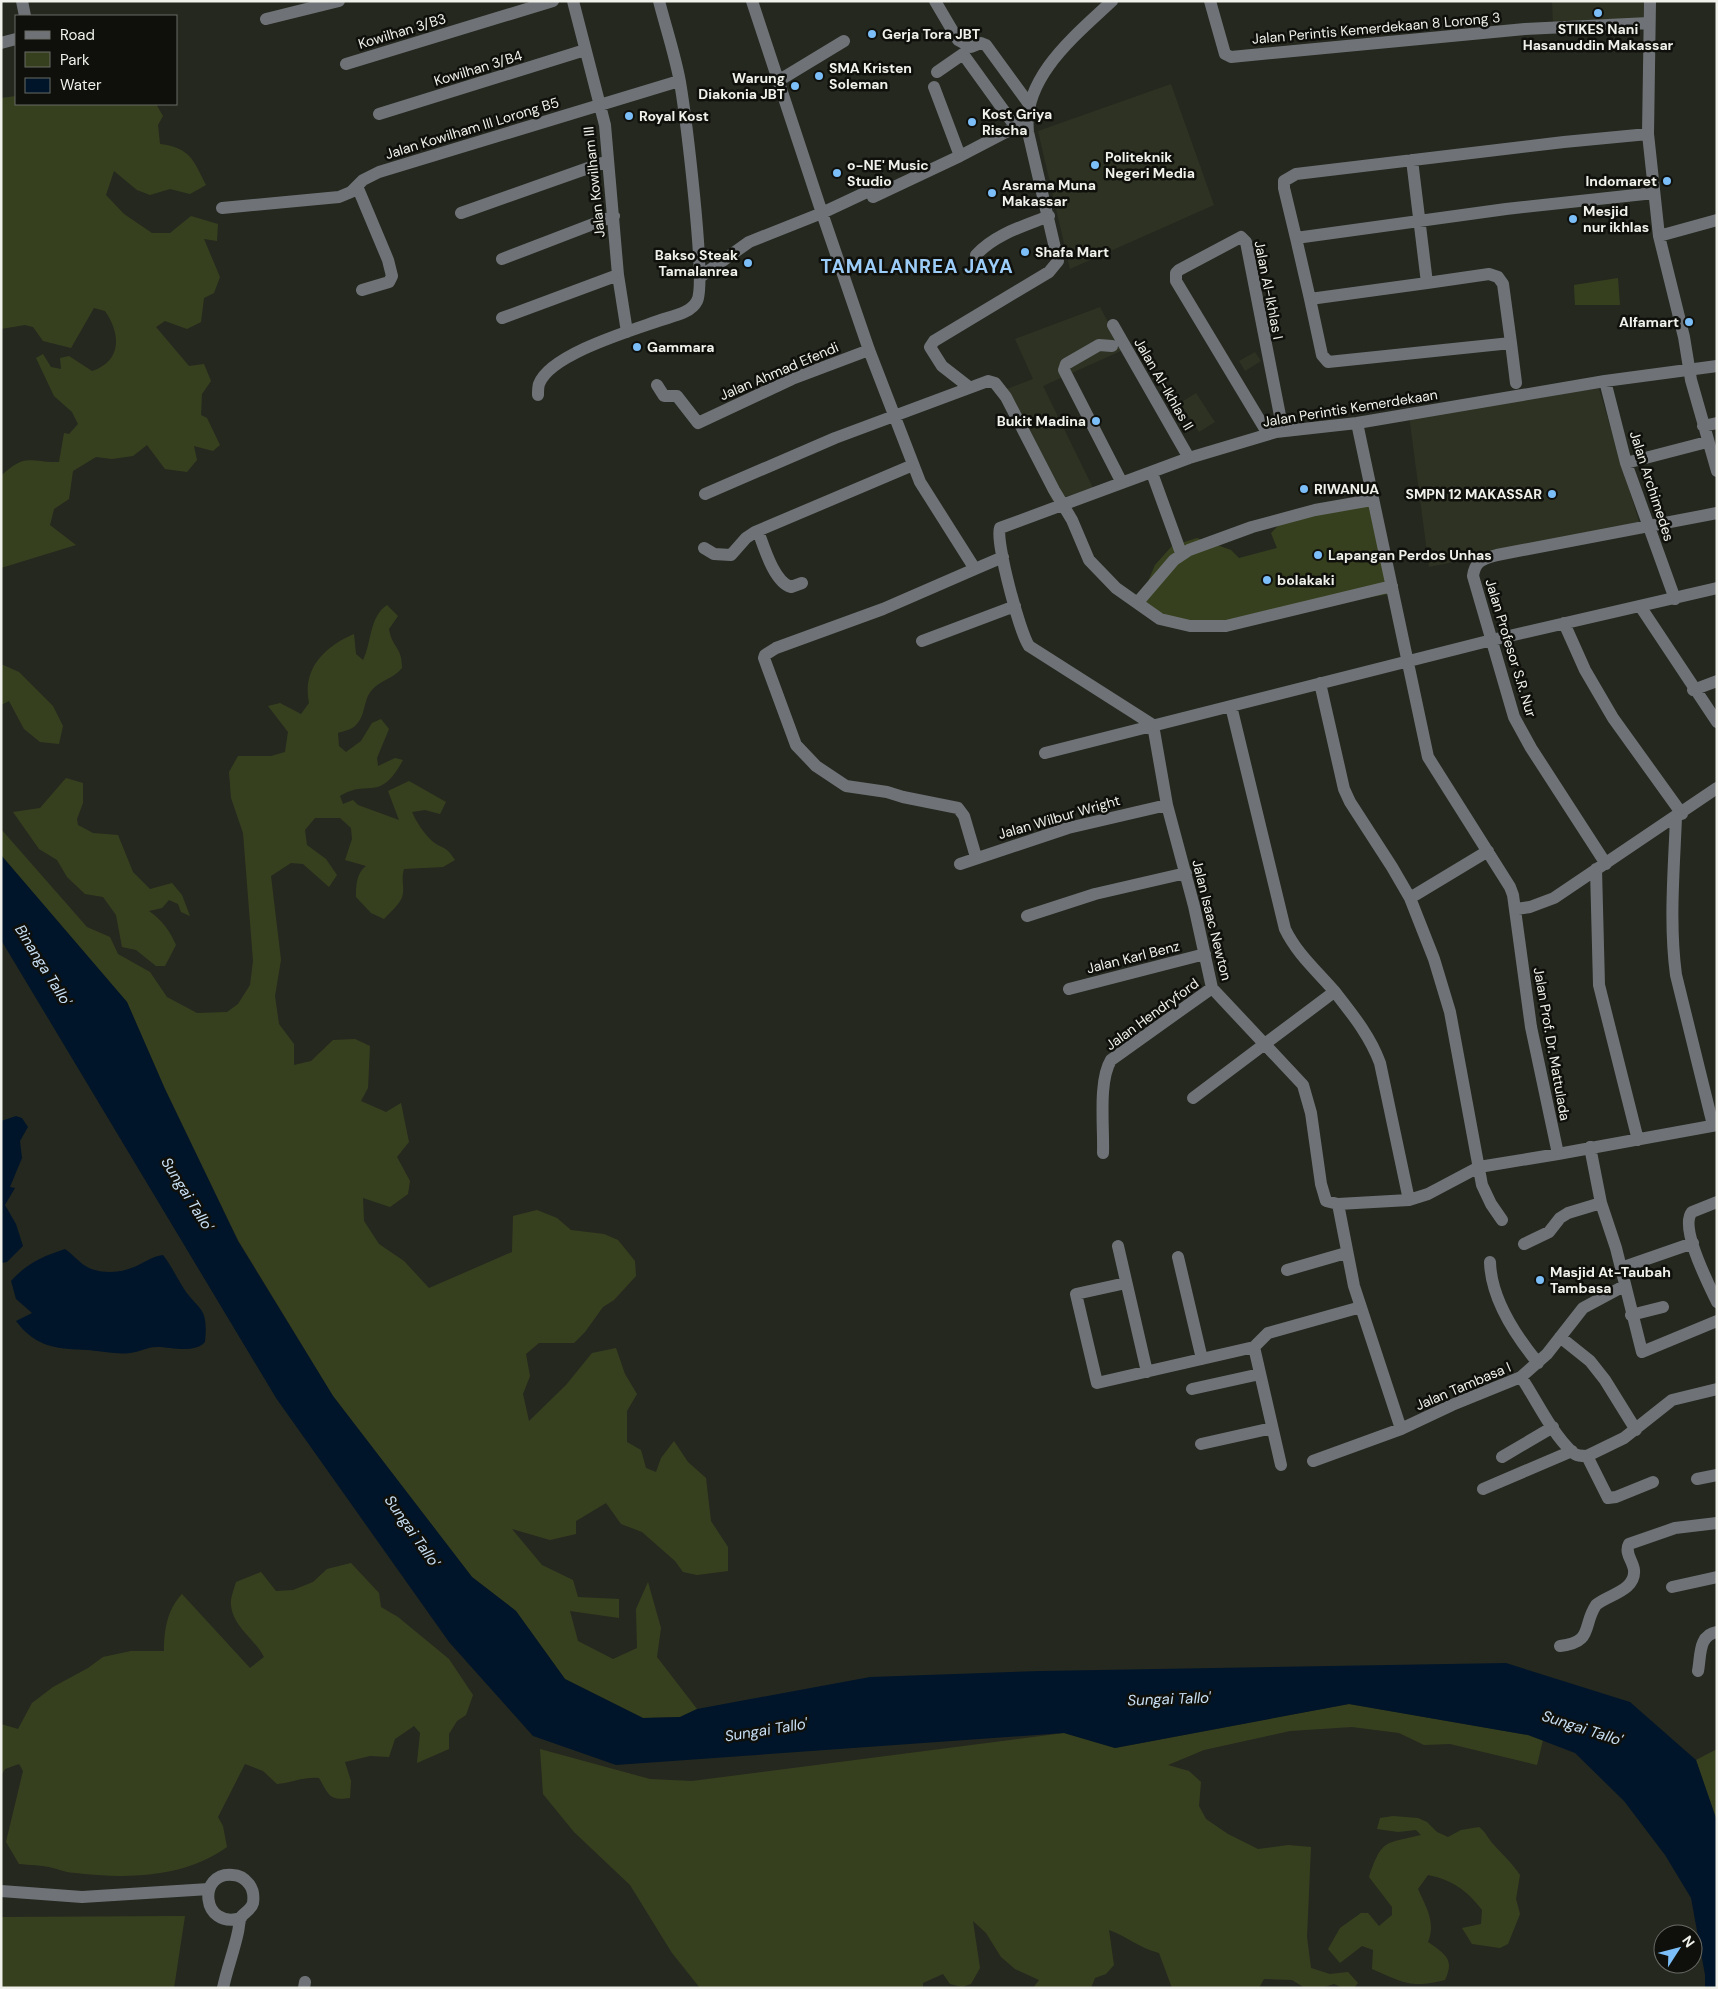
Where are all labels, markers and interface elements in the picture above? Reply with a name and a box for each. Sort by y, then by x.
marker: STIKES Nani Hasanuddin Makassar [1592,7,1604,19]
street label: Jalan Perintis Kemerdekaan 8 Lorong 3 [1251,8,1501,48]
street label: Kowilhan 3/B3 [356,9,448,53]
legend [15,15,178,105]
place label: STIKES Nani Hasanuddin Makassar [1523,20,1674,54]
text: Road [60,25,95,45]
place label: Gerja Tora JBT [882,25,980,43]
marker: Gerja Tora JBT [866,28,878,40]
street label: Kowilhan 3/B4 [432,46,525,90]
text: Park [60,50,90,70]
place label: SMA Kristen Soleman [829,59,912,93]
place label: Warung Diakonia JBT [698,69,785,103]
marker: SMA Kristen Soleman [813,70,825,82]
text: Water [60,75,102,95]
marker: Warung Diakonia JBT [789,80,801,92]
street label: Jalan Kowilham III Lorong B5 [383,93,561,163]
place label: Kost Griya Rischa [982,105,1052,139]
place label: Royal Kost [639,107,709,125]
marker: Royal Kost [623,110,635,122]
marker: Kost Griya Rischa [966,116,978,128]
street label: Jalan Kowilham III [579,125,609,239]
place label: Politeknik Negeri Media [1105,148,1195,182]
place label: o-NE' Music Studio [847,156,929,190]
marker: Politeknik Negeri Media [1089,159,1101,171]
marker: o-NE' Music Studio [831,167,843,179]
place label: Indomaret [1585,172,1657,190]
marker: Indomaret [1661,175,1673,187]
place label: Asrama Muna Makassar [1002,176,1096,210]
marker: Asrama Muna Makassar [986,187,998,199]
place label: Mesjid nur ikhlas [1583,202,1649,236]
marker: Mesjid nur ikhlas [1567,213,1579,225]
street label: Jalan Al-Ikhlas I [1251,239,1287,341]
place label: Shafa Mart [1035,243,1109,261]
place label: Bakso Steak Tamalanrea [655,246,738,280]
marker: Shafa Mart [1019,246,1031,258]
district label: TAMALANREA JAYA [820,254,1014,279]
marker: Bakso Steak Tamalanrea [742,257,754,269]
place label: Alfamart [1619,313,1679,331]
marker: Alfamart [1683,316,1695,328]
street label: Jalan Al-Ikhlas II [1130,335,1198,433]
place label: Gammara [647,338,715,356]
street label: Jalan Ahmad Efendi [717,338,841,404]
marker: Gammara [631,341,643,353]
street label: Jalan Perintis Kemerdekaan [1261,385,1439,431]
place label: Bukit Madina [997,412,1086,430]
marker: Bukit Madina [1090,415,1102,427]
street label: Jalan Archimedes [1626,429,1678,543]
place label: RIWANUA [1314,480,1379,498]
marker: RIWANUA [1298,483,1310,495]
place label: SMPN 12 MAKASSAR [1406,485,1542,503]
marker: SMPN 12 MAKASSAR [1546,488,1558,500]
place label: Lapangan Perdos Unhas [1328,546,1492,564]
marker: Lapangan Perdos Unhas [1312,549,1324,561]
place label: bolakaki [1277,571,1335,589]
marker: bolakaki [1261,574,1273,586]
street label: Jalan Profesor S.R. Nur [1481,577,1541,719]
street label: Jalan Wilbur Wright [996,791,1122,843]
street label: Jalan Isaac Newton [1188,858,1236,982]
water label: Binanga Tallo' [10,921,77,1011]
street label: Jalan Karl Benz [1084,937,1182,977]
street label: Jalan Prof. Dr. Mattulada [1530,966,1574,1122]
street label: Jalan Hendryford [1102,974,1202,1054]
water label: Sungai Tallo' [156,1153,218,1236]
place label: Masjid At-Taubah Tambasa [1550,1263,1671,1297]
marker: Masjid At-Taubah Tambasa [1534,1274,1546,1286]
street label: Jalan Tambasa I [1413,1358,1513,1414]
water label: Sungai Tallo' [380,1491,445,1572]
water label: Sungai Tallo' [1127,1688,1212,1710]
water label: Sungai Tallo' [1539,1706,1626,1751]
water label: Sungai Tallo' [723,1713,810,1746]
north arrow [1653,1924,1703,1974]
text: N [1678,1932,1699,1951]

